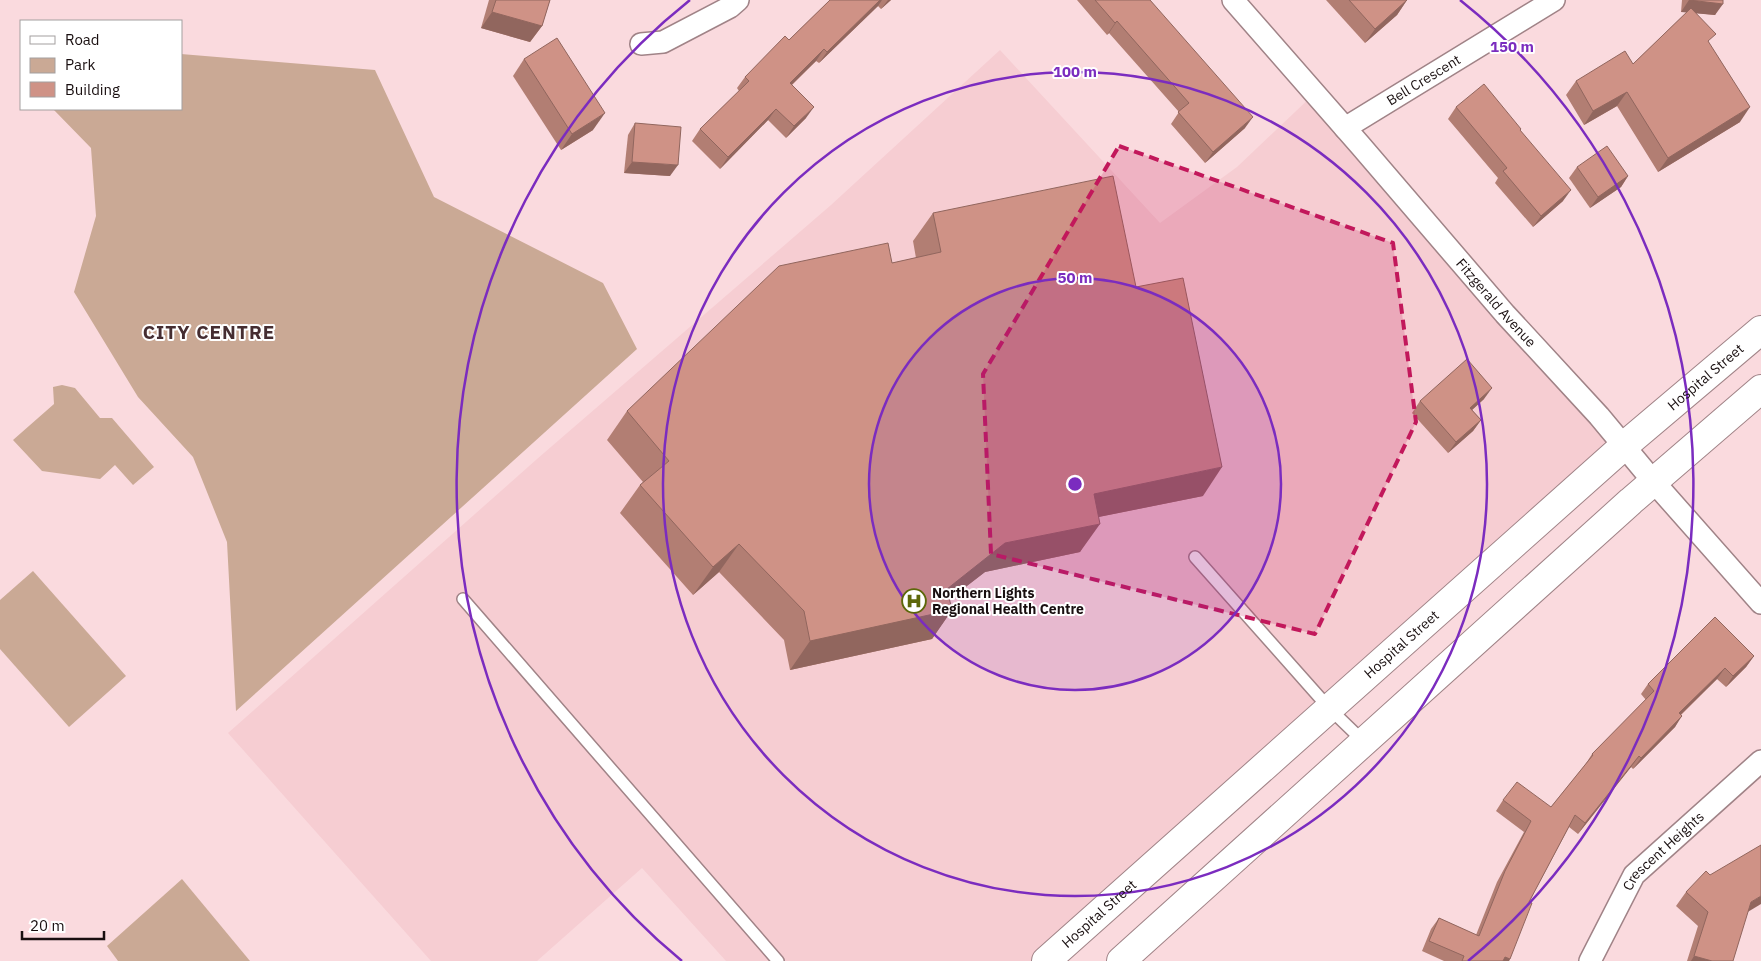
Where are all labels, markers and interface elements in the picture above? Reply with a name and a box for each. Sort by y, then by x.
legend [20,20,182,110]
text: Road [65,30,100,49]
text: 150 m [1490,37,1534,56]
street label: Bell Crescent [1383,50,1464,109]
text: Park [65,55,95,74]
text: 100 m [1053,62,1097,81]
text: Building [65,80,120,99]
street label: Fitzgerald Avenue [1452,255,1540,351]
text: 50 m [1058,268,1092,287]
district label: CITY CENTRE [143,320,275,344]
street label: Hospital Street [1664,340,1747,414]
centre of rings [1066,475,1084,493]
place label: Northern Lights Regional Health Centre [932,584,1084,618]
hospital icon: Northern Lights Regional Health Centre [901,588,927,614]
street label: Hospital Street [1360,606,1443,682]
street label: Crescent Heights [1619,807,1708,894]
street label: Hospital Street [1058,876,1140,952]
scale bar [22,908,105,940]
text: 20 m [30,916,65,935]

